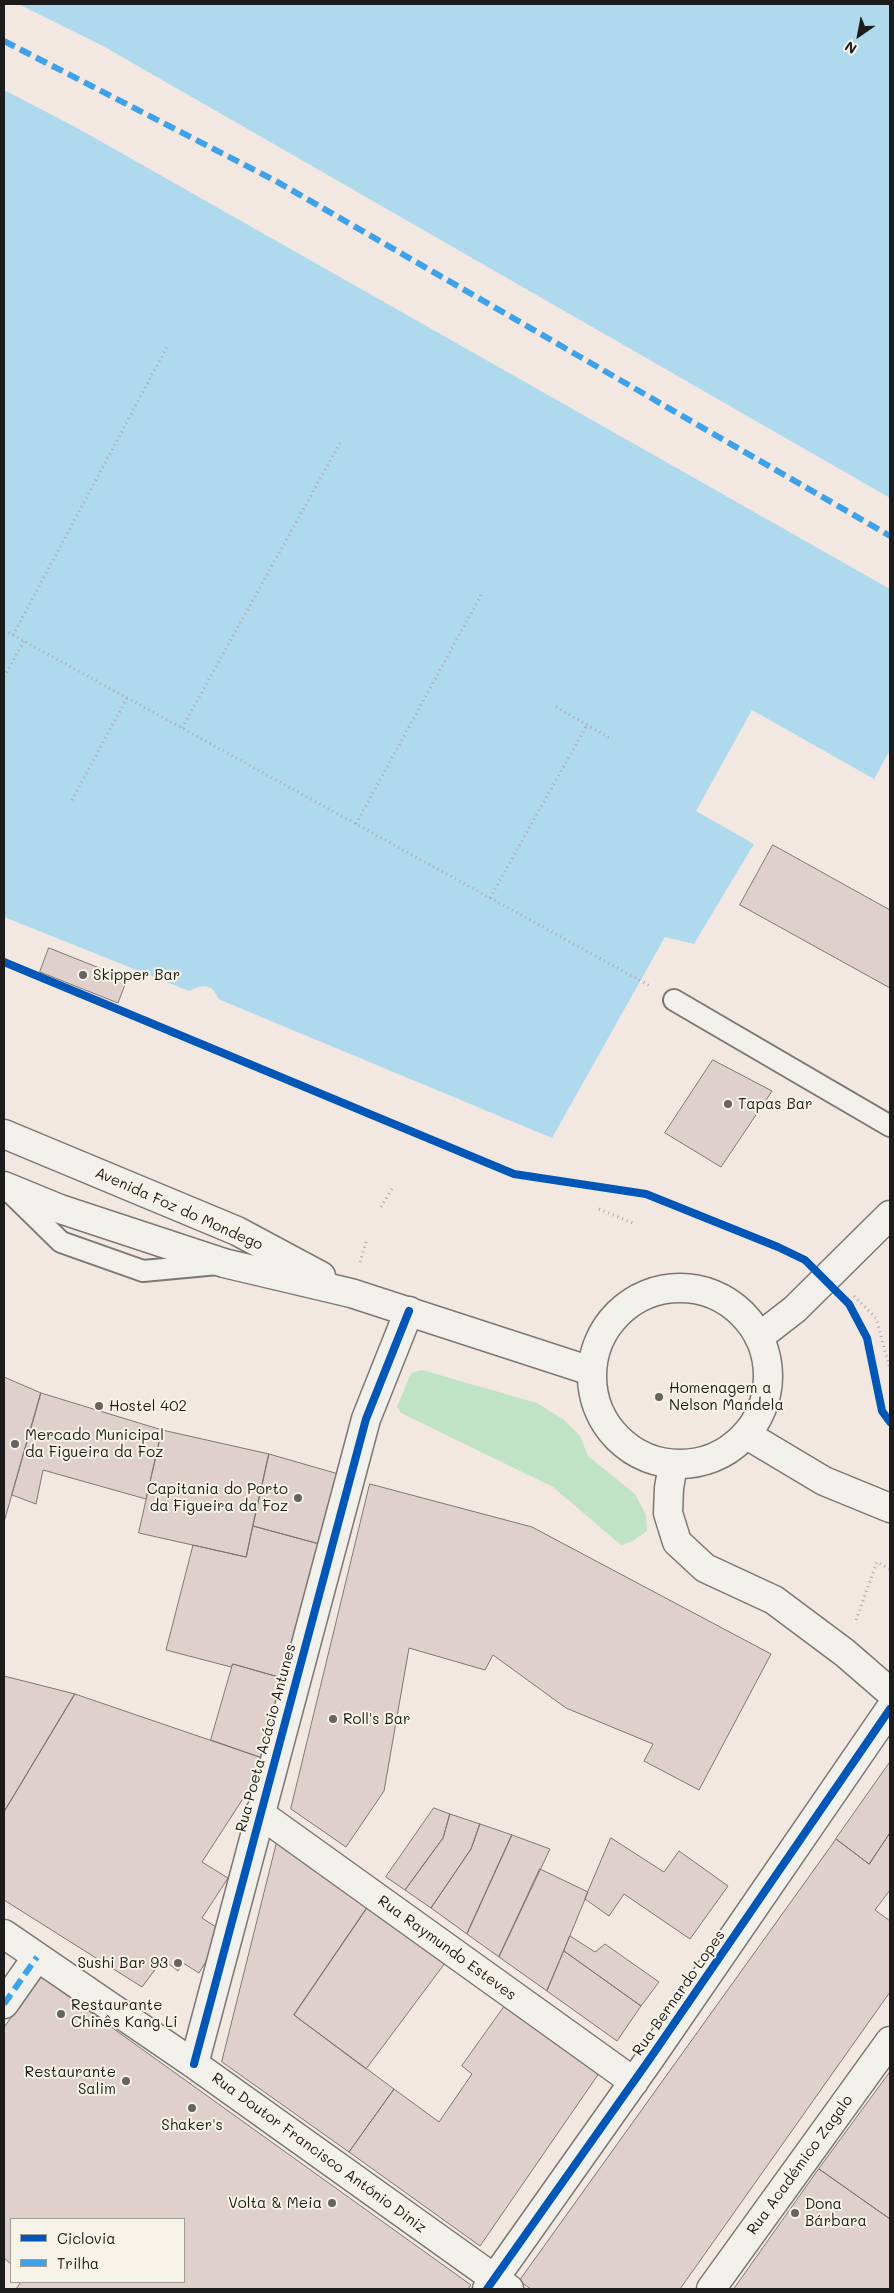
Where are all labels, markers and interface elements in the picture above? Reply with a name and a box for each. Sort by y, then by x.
north arrow [834,10,884,60]
text: N [841,37,860,59]
place label: Skipper Bar [93,966,180,984]
marker: Skipper Bar [77,969,89,981]
place label: Tapas Bar [738,1095,813,1113]
marker: Tapas Bar [722,1098,734,1110]
street label: Avenida Foz do Mondego [92,1164,266,1254]
place label: Homenagem a Nelson Mandela [669,1379,784,1414]
marker: Homenagem a Nelson Mandela [653,1391,665,1403]
place label: Hostel 402 [109,1397,187,1415]
marker: Hostel 402 [93,1400,105,1412]
place label: Mercado Municipal da Figueira da Foz [25,1426,164,1461]
marker: Mercado Municipal da Figueira da Foz [9,1438,21,1450]
place label: Capitania do Porto da Figueira da Foz [147,1480,288,1515]
marker: Capitania do Porto da Figueira da Foz [292,1492,304,1504]
street label: Rua Poeta Acácio Antunes [232,1642,300,1834]
place label: Roll's Bar [343,1710,411,1728]
marker: Roll's Bar [327,1713,339,1725]
street label: Rua Raymundo Esteves [374,1892,520,2004]
street label: Rua Bernardo Lopes [629,1927,729,2059]
place label: Sushi Bar 93 [78,1954,168,1972]
marker: Sushi Bar 93 [172,1957,184,1969]
place label: Restaurante Chinês Kang Li [71,1996,177,2031]
marker: Restaurante Chinês Kang Li [55,2008,67,2020]
place label: Restaurante Salim [25,2063,116,2098]
street label: Rua Doutor Francisco António Diniz [208,2069,430,2237]
marker: Restaurante Salim [120,2075,132,2087]
street label: Rua Académico Zagalo [743,2092,857,2238]
marker: Shaker's [186,2102,198,2114]
place label: Shaker's [161,2116,223,2134]
place label: Volta & Meia [228,2194,322,2212]
place label: Dona Bárbara [805,2195,867,2230]
marker: Volta & Meia [326,2197,338,2209]
marker: Dona Bárbara [789,2207,801,2219]
legend [10,2218,185,2283]
text: Ciclovia [57,2228,116,2248]
text: Trilha [57,2253,99,2273]

